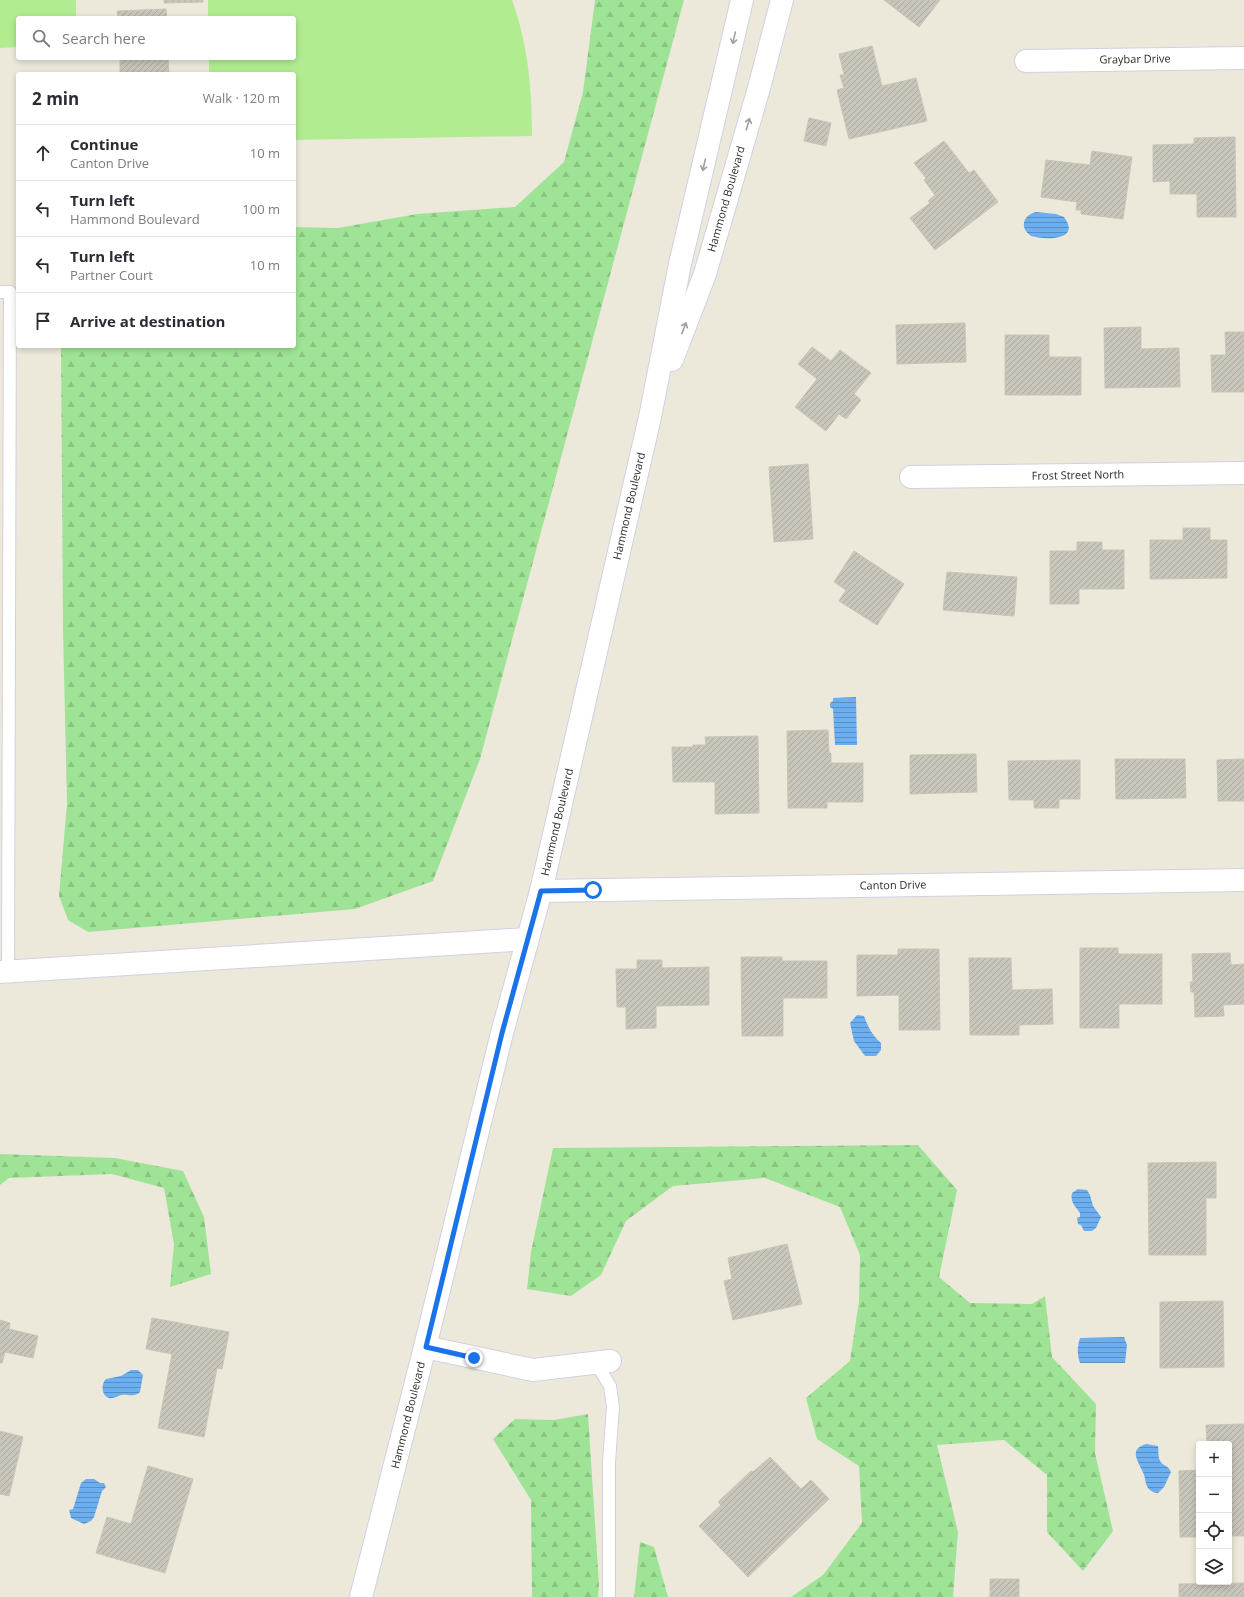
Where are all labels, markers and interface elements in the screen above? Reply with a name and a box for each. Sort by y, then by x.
search box [16,16,296,60]
icon: search [30,27,52,49]
text: Search here [62,28,146,48]
one-way arrow [729,31,737,44]
street label: Graybar Drive [1099,50,1171,67]
text: 2 min [32,87,79,110]
text: Walk · 120 m [203,89,280,107]
one-way arrow [745,118,752,131]
text: Continue [70,134,138,154]
icon: ahead [32,142,54,164]
text: 10 m [250,144,280,162]
street label: Hammond Boulevard [703,144,748,254]
text: Canton Drive [70,154,149,172]
one-way arrow [700,158,707,171]
text: Turn left [70,190,135,210]
icon: left [32,198,54,220]
text: 100 m [242,200,280,218]
text: Hammond Boulevard [70,210,200,228]
text: Turn left [70,246,135,266]
icon: left [32,254,54,276]
text: 10 m [250,256,280,274]
text: Partner Court [70,266,153,284]
icon: arrive [32,310,54,332]
text: Arrive at destination [70,311,225,331]
one-way arrow [680,322,688,334]
street label: Hammond Boulevard [609,451,648,561]
street label: Frost Street North [1032,466,1124,483]
street label: Hammond Boulevard [537,767,576,877]
street label: Canton Drive [859,876,927,893]
route start [584,881,602,899]
route end [465,1349,483,1367]
street label: Hammond Boulevard [387,1360,428,1470]
map controls [1196,1441,1232,1585]
button: + [1196,1441,1232,1477]
button: − [1196,1477,1232,1513]
button: locate [1196,1513,1232,1549]
button: layers [1196,1549,1232,1585]

